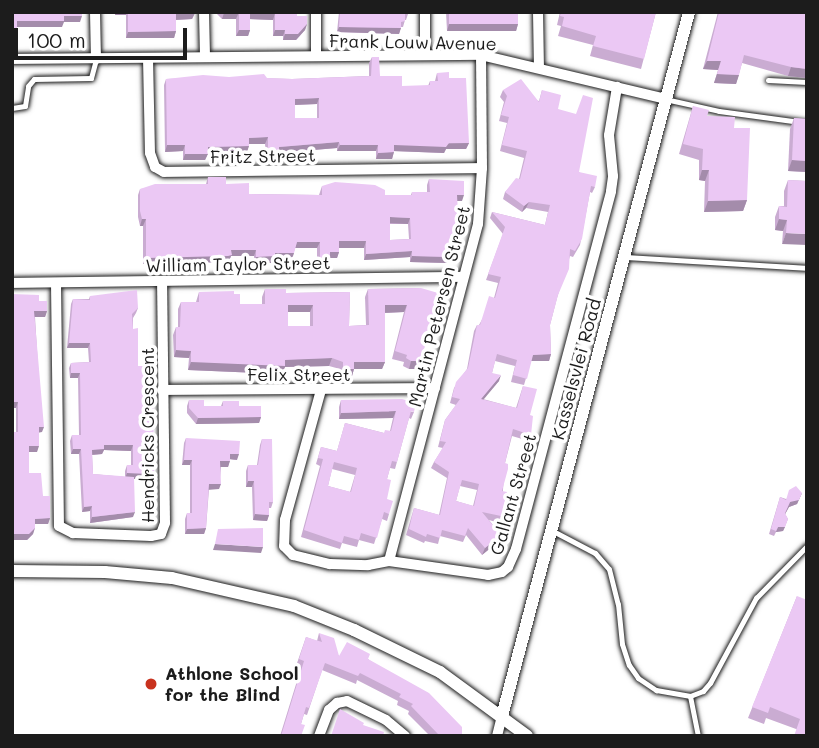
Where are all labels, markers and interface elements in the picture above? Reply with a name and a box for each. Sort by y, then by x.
scale bar [18,14,191,58]
text: 100 m [27,26,86,53]
street label: Frank Louw Avenue [329,30,497,54]
street label: Fritz Street [210,144,316,168]
street label: Martin Petersen Street [403,203,475,409]
street label: William Taylor Street [145,252,331,276]
street label: Kasselsvlei Road [547,296,605,442]
street label: Hendricks Crescent [136,347,158,523]
street label: Felix Street [247,363,351,385]
street label: Gallant Street [485,431,541,557]
place label: Athlone School for the Blind [165,663,299,706]
marker: Athlone School for the Blind [143,676,159,692]

